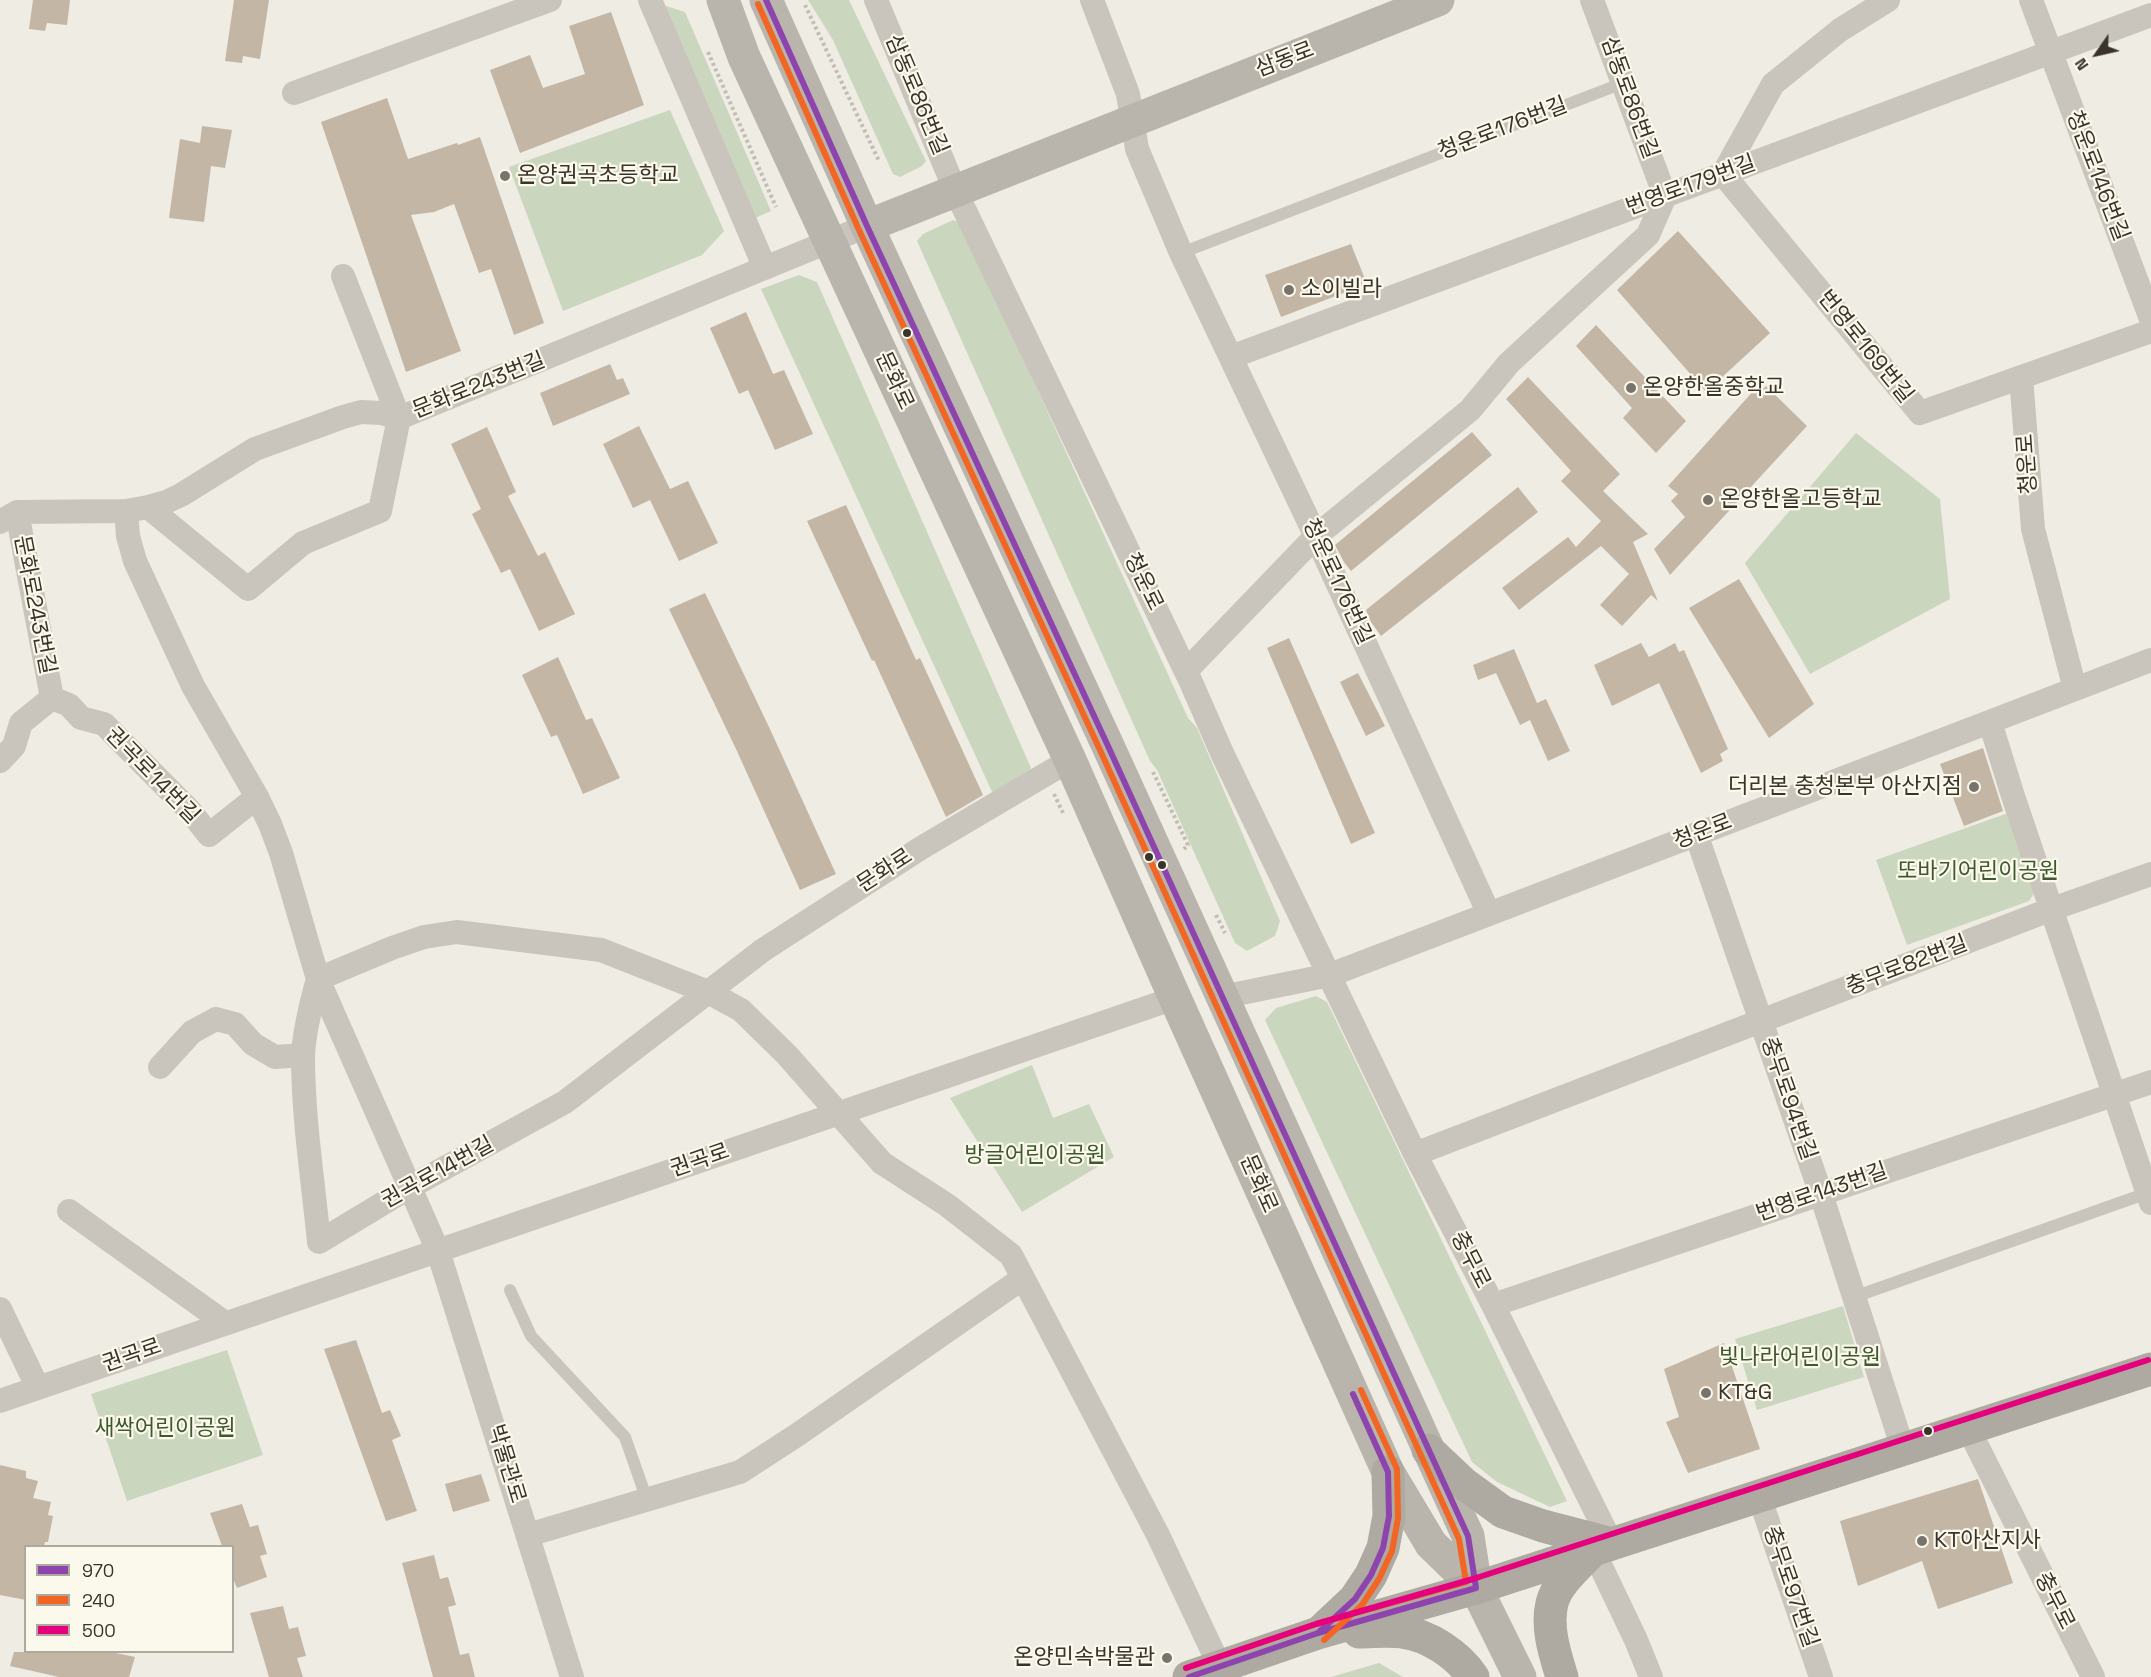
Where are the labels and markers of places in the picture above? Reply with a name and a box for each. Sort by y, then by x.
place label: 온양권곡초등학교 [517,163,679,189]
marker: 온양권곡초등학교 [498,169,512,183]
place label: 소이빌라 [1301,277,1382,303]
marker: 소이빌라 [1282,283,1296,297]
unlabelled marker [901,327,913,339]
place label: 온양한올중학교 [1643,375,1785,401]
marker: 온양한올중학교 [1624,381,1638,395]
place label: 온양한올고등학교 [1720,487,1882,513]
marker: 온양한올고등학교 [1701,493,1715,507]
place label: 더리본 충청본부 아산지점 [1728,774,1962,800]
marker: 더리본 충청본부 아산지점 [1967,780,1981,794]
unlabelled marker [1143,851,1155,863]
unlabelled marker [1156,859,1168,871]
place label: KT&G [1718,1380,1772,1406]
marker: KT&G [1699,1386,1713,1400]
unlabelled marker [1922,1425,1934,1437]
place label: KT아산지사 [1934,1528,2041,1554]
marker: KT아산지사 [1915,1534,1929,1548]
place label: 온양민속박물관 [1013,1645,1155,1671]
marker: 온양민속박물관 [1160,1651,1174,1665]

